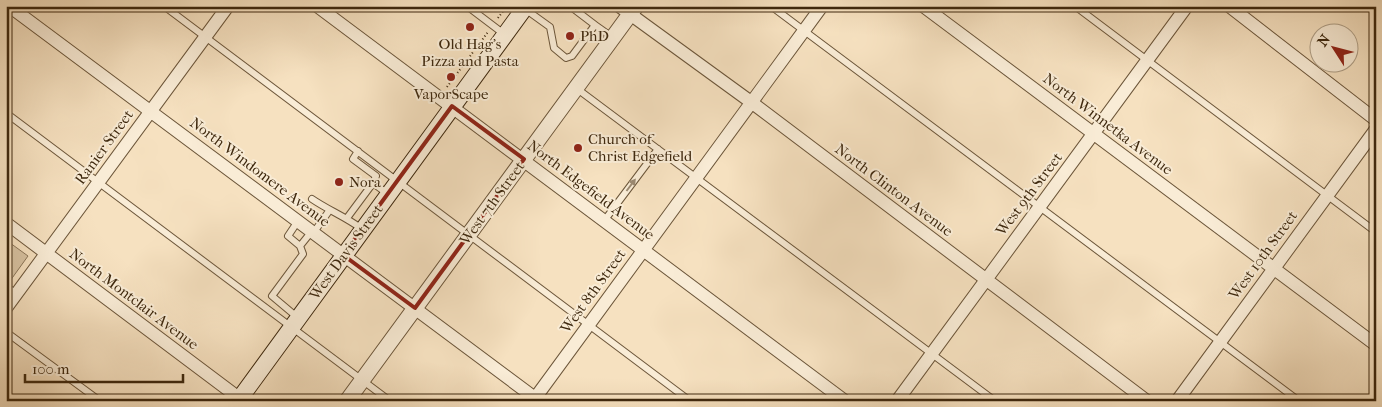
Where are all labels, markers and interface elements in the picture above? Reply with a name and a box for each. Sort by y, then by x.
marker: Old Hag's Pizza and Pasta [464,21,476,33]
north arrow [1310,22,1360,72]
place label: PhD [580,27,609,45]
marker: PhD [564,30,576,42]
text: N [1314,31,1334,50]
place label: Old Hag's Pizza and Pasta [421,35,520,70]
street label: North Winnetka Avenue [1040,69,1177,179]
marker: VaporScape [445,71,457,83]
place label: VaporScape [413,85,489,103]
street label: Ranier Street [71,106,137,188]
street label: North Windomere Avenue [186,113,334,231]
place label: Church of Christ Edgefield [588,130,693,165]
street label: North Edgefield Avenue [524,136,659,244]
street label: North Clinton Avenue [832,140,957,240]
marker: Church of Christ Edgefield [572,142,584,154]
street label: West 9th Street [991,148,1067,240]
street label: West 7th Street [455,157,529,249]
place label: Nora [349,173,382,191]
marker: Nora [333,176,345,188]
one-way arrow [626,178,636,192]
street label: West Davis Street [305,200,387,304]
street label: West 10th Street [1224,207,1302,304]
street label: North Montclair Avenue [66,245,203,354]
street label: West 8th Street [556,245,630,337]
scale bar [25,352,182,384]
text: 100 m [32,360,70,378]

